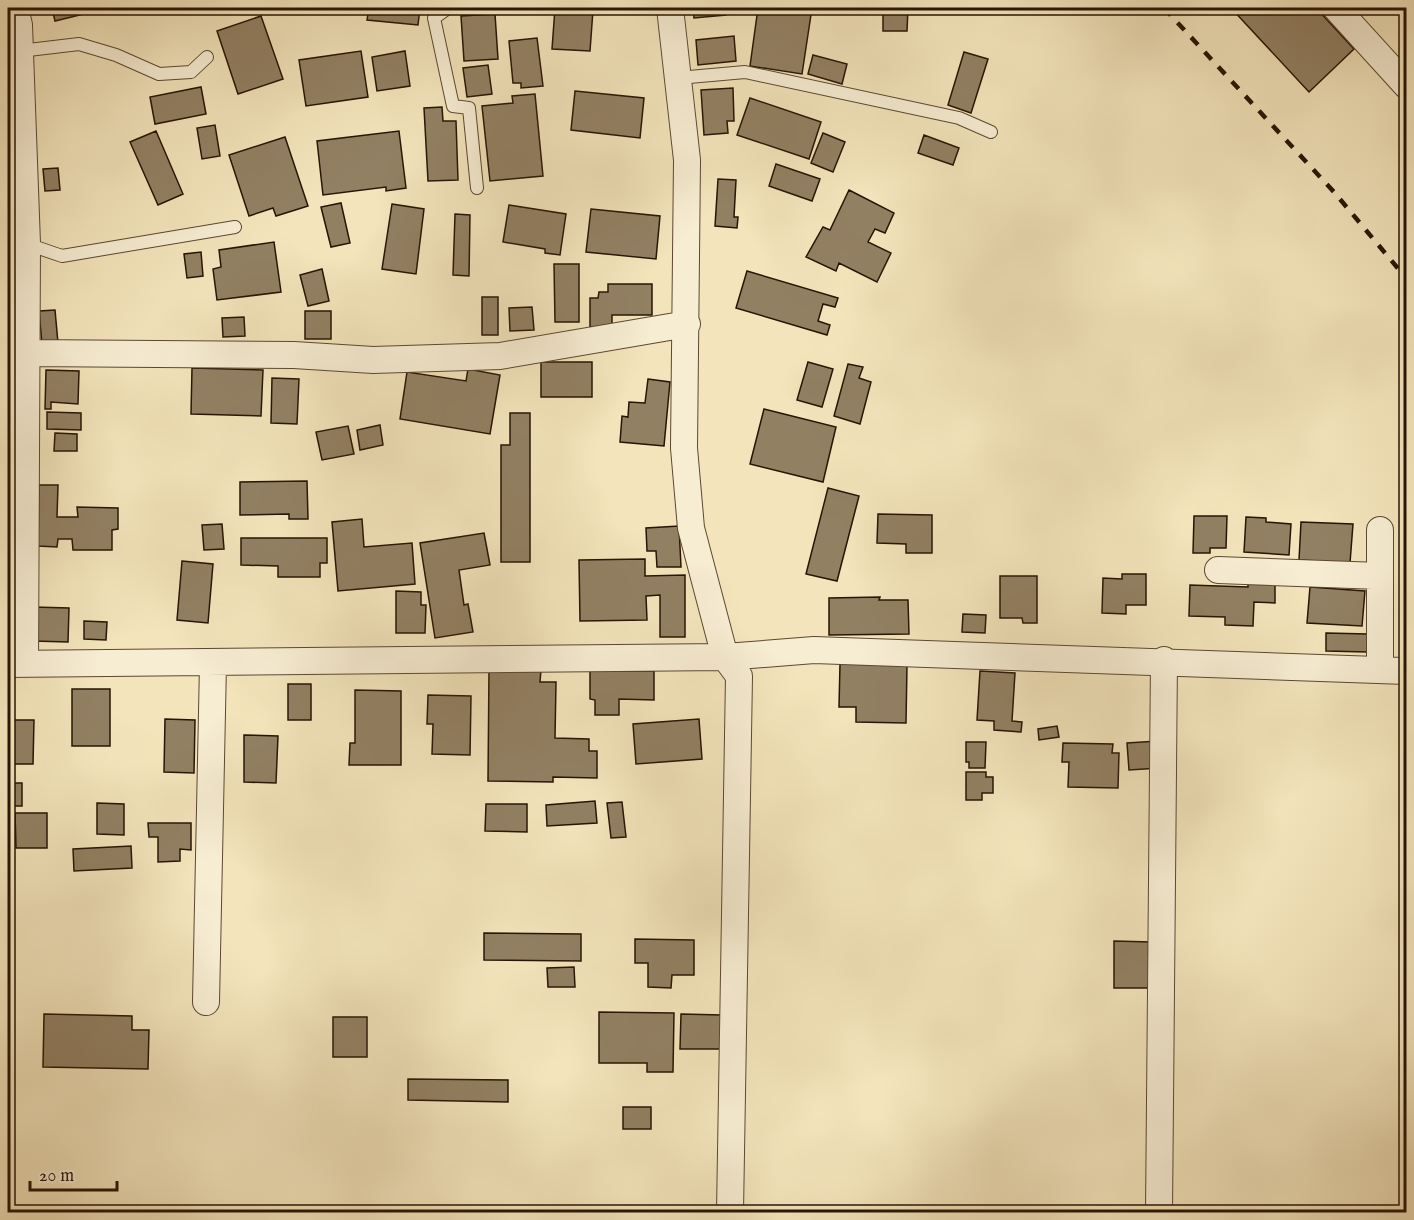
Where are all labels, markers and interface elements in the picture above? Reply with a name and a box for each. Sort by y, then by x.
scale bar [30,1154,117,1192]
text: 20 m [39,1165,74,1188]

